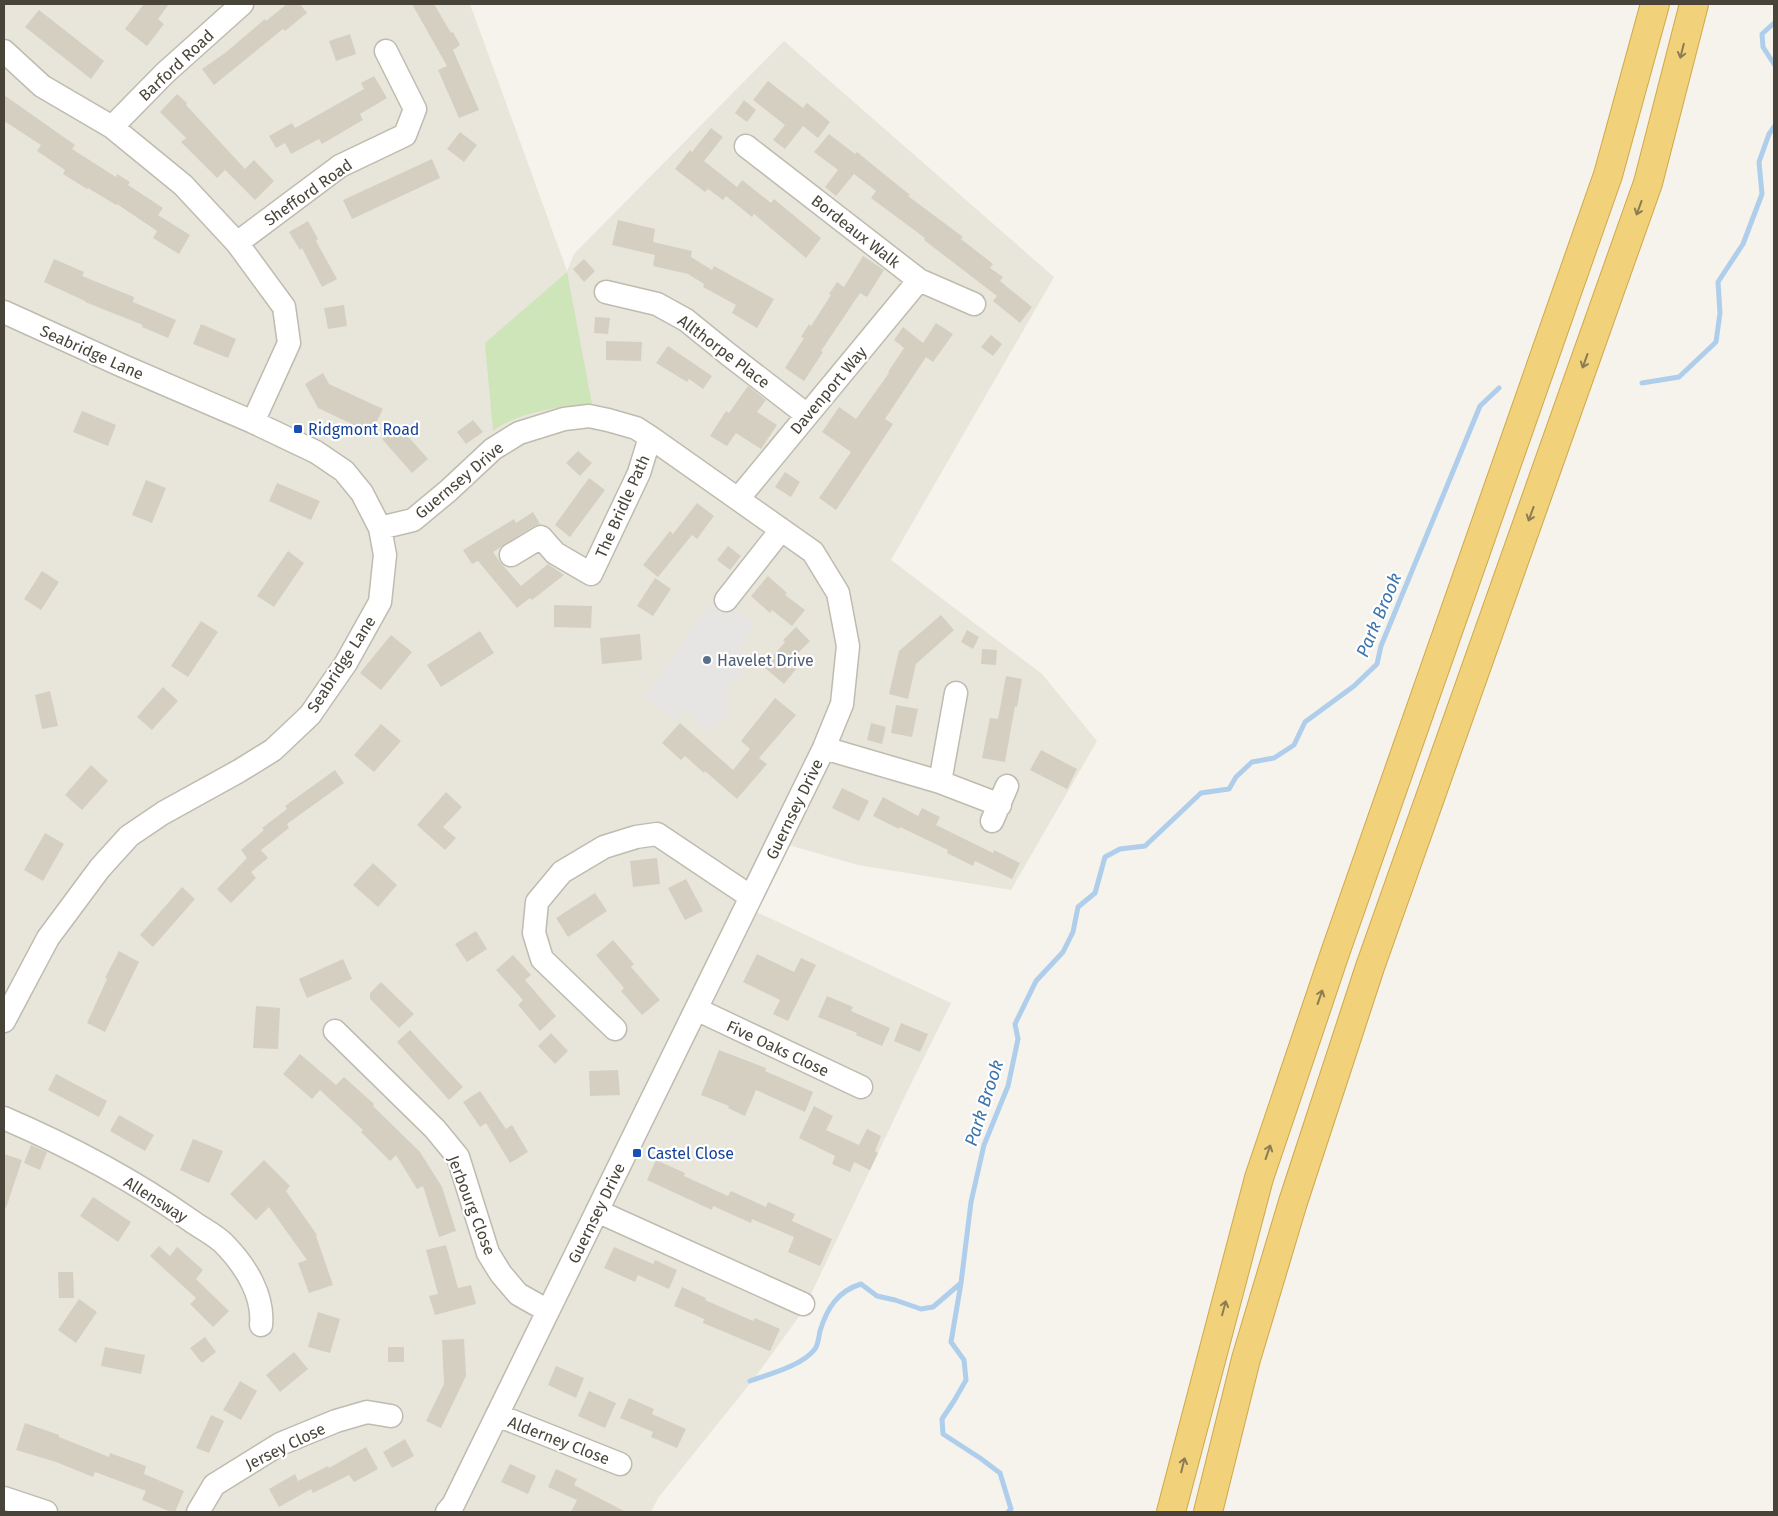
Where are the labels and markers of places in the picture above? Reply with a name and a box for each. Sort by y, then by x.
place label: Ridgmont Road [308,420,419,439]
marker: Ridgmont Road [292,423,304,435]
place label: Havelet Drive [717,651,814,670]
marker: Havelet Drive [701,654,713,666]
place label: Castel Close [647,1144,734,1163]
marker: Castel Close [631,1147,643,1159]

